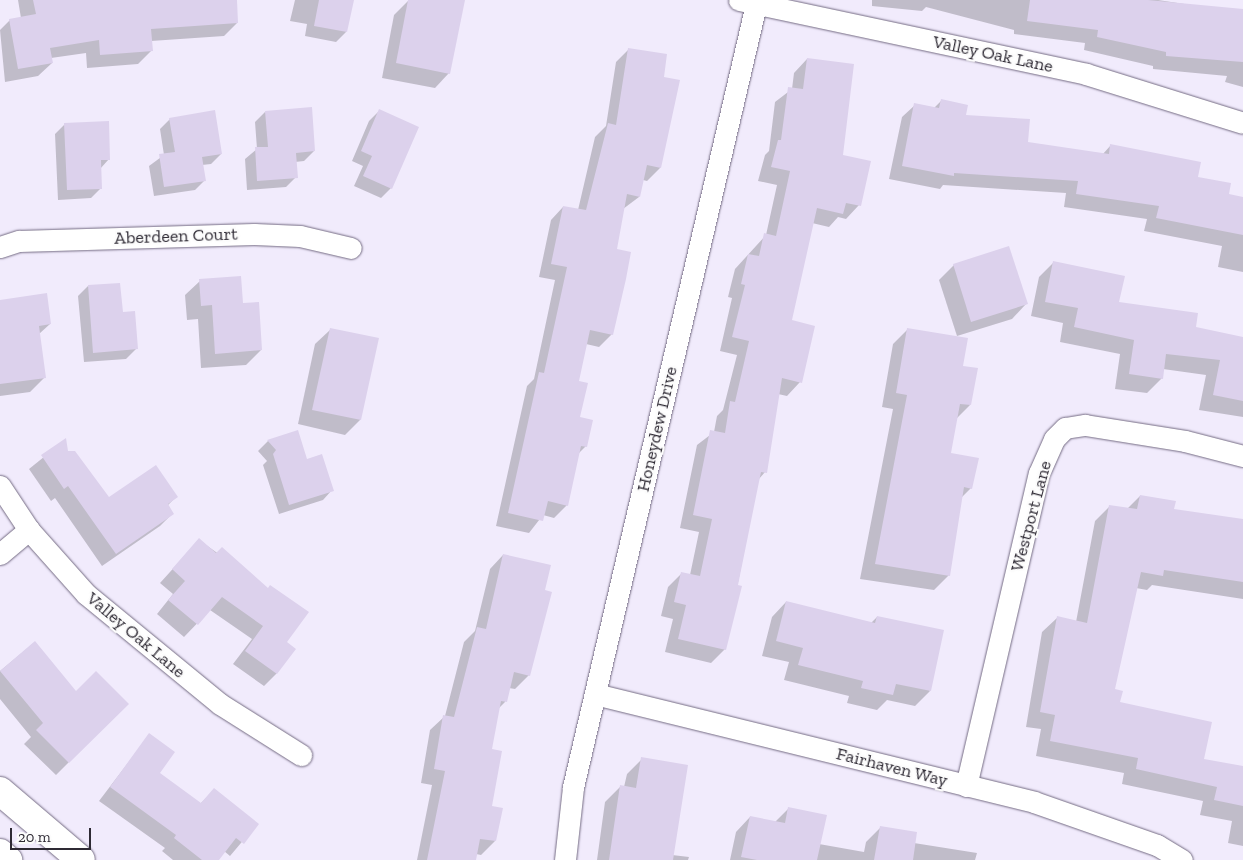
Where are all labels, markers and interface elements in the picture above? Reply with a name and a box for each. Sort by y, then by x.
street label: Valley Oak Lane [931,31,1055,77]
street label: Aberdeen Court [114,223,238,249]
street label: Honeydew Drive [632,364,682,494]
street label: Westport Lane [1006,458,1056,574]
street label: Valley Oak Lane [82,587,190,683]
street label: Fairhaven Way [834,743,950,791]
scale bar [12,818,94,850]
text: 20 m [18,828,51,846]

